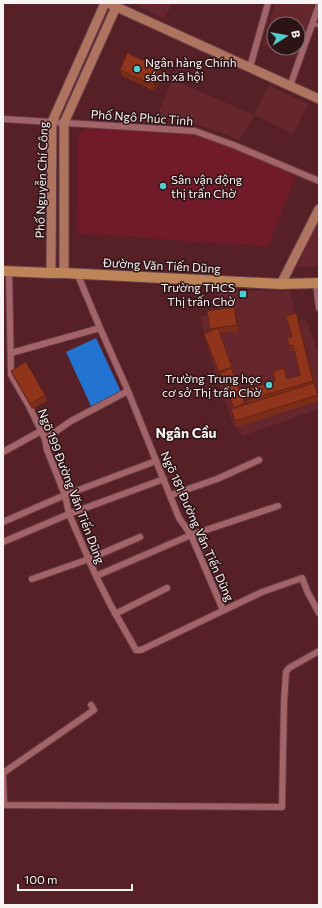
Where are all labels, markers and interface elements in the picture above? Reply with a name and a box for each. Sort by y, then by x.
north arrow [266,16,306,56]
text: B [289,29,303,39]
place label: Ngân hàng Chính sách xã hội [145,55,237,83]
marker: Ngân hàng Chính sách xã hội [132,64,142,74]
street label: Phố Ngô Phúc Tinh [90,106,194,128]
street label: Phố Nguyễn Chí Công [32,121,50,239]
place label: Sân vận động thị trấn Chờ [171,172,243,200]
marker: Sân vận động thị trấn Chờ [158,181,168,191]
street label: Đường Văn Tiến Dũng [102,255,222,275]
place label: Trường THCS Thị trấn Chờ [161,280,235,308]
marker: Trường THCS Thị trấn Chờ [238,289,248,299]
place label: Trường Trung học cơ sở Thị trấn Chờ [162,371,261,399]
marker: Trường Trung học cơ sở Thị trấn Chờ [264,380,274,390]
street label: Ngõ 199 Đường Văn Tiến Dũng [36,407,108,566]
district label: Ngân Cầu [155,424,217,441]
street label: Ngõ 181 Đường Văn Tiến Dũng [159,449,238,604]
scale bar [18,866,132,892]
text: 100 m [24,872,58,886]

